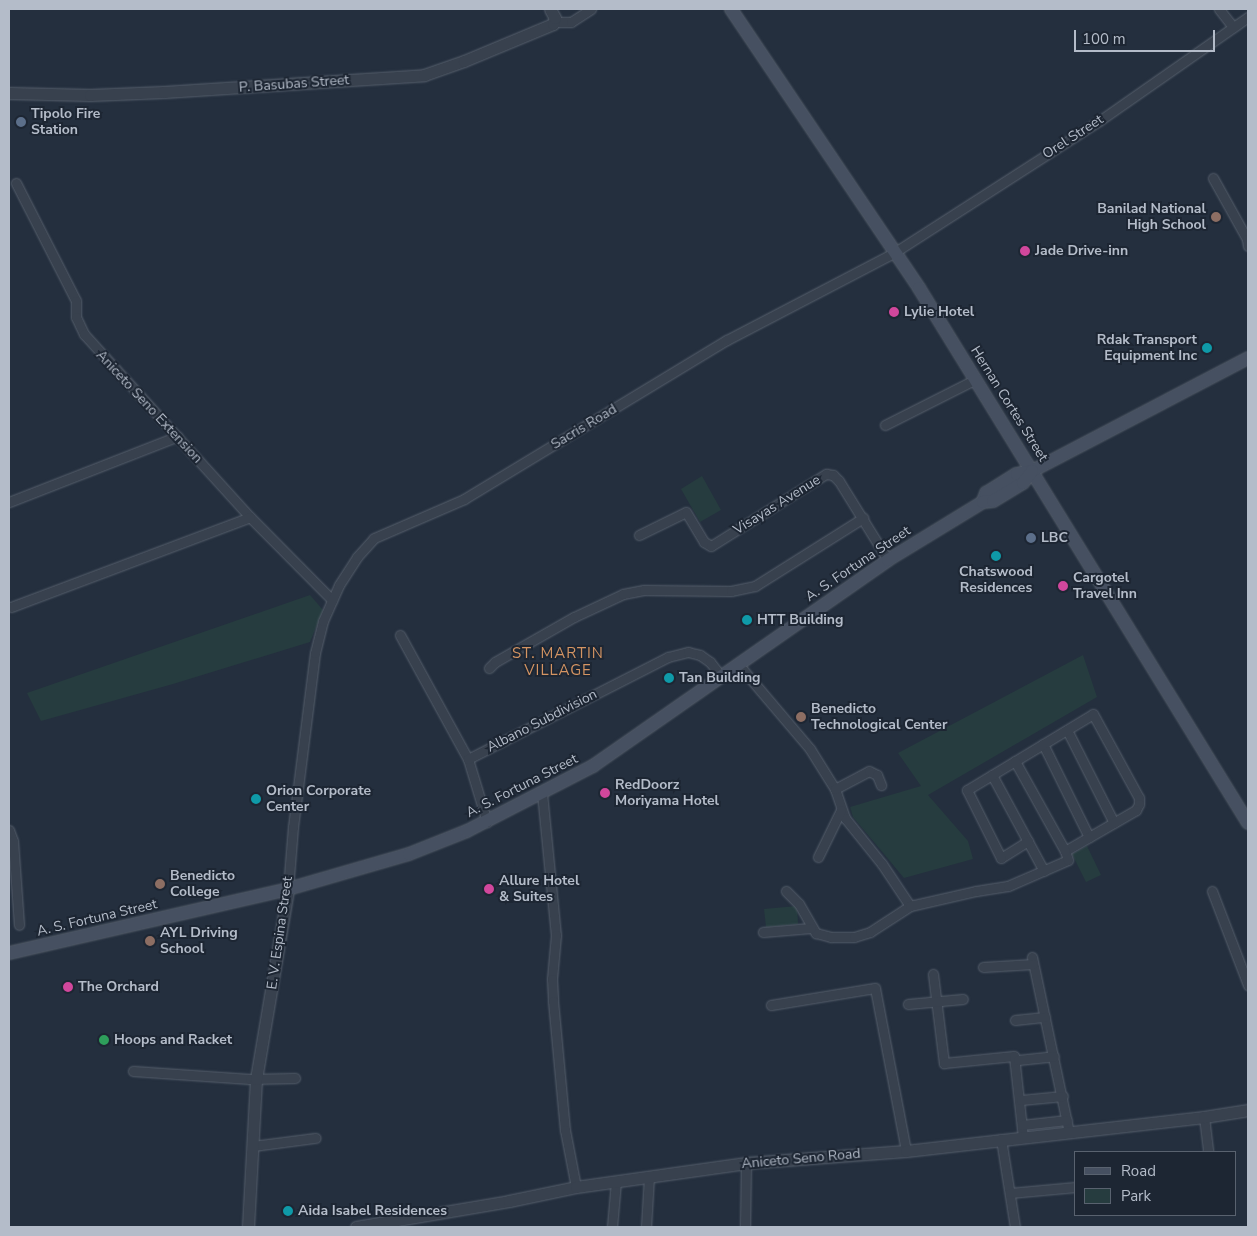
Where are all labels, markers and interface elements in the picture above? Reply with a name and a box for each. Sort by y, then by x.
scale bar [1077,20,1218,52]
text: 100 m [1082,29,1126,49]
street label: P. Basubas Street [238,72,350,96]
place label: Tipolo Fire Station [31,106,100,138]
street label: Orel Street [1039,111,1107,163]
marker: Tipolo Fire Station [15,116,27,128]
place label: Banilad National High School [1097,201,1206,233]
marker: Banilad National High School [1210,211,1222,223]
place label: Jade Drive-inn [1035,243,1128,259]
marker: Jade Drive-inn [1019,245,1031,257]
place label: Lylie Hotel [904,304,974,320]
marker: Lylie Hotel [888,306,900,318]
place label: Rdak Transport Equipment Inc [1097,332,1197,364]
marker: Rdak Transport Equipment Inc [1201,342,1213,354]
street label: Hernan Cortes Street [967,343,1051,465]
street label: Aniceto Seno Extension [92,347,206,467]
street label: Sacris Road [548,401,620,453]
street label: Visayas Avenue [730,472,824,538]
street label: A. S. Fortuna Street [802,523,914,605]
place label: LBC [1041,530,1068,546]
marker: LBC [1025,532,1037,544]
marker: Chatswood Residences [990,550,1002,562]
place label: Chatswood Residences [959,564,1033,596]
place label: Cargotel Travel Inn [1073,570,1137,602]
marker: Cargotel Travel Inn [1057,580,1069,592]
place label: HTT Building [757,612,843,628]
marker: HTT Building [741,614,753,626]
district label: ST. MARTIN VILLAGE [511,644,605,679]
place label: Tan Building [679,670,761,686]
marker: Tan Building [663,672,675,684]
street label: Albano Subdivision [484,686,600,756]
place label: Benedicto Technological Center [811,701,947,734]
marker: Benedicto Technological Center [795,711,807,723]
street label: A. S. Fortuna Street [463,751,581,821]
place label: RedDoorz Moriyama Hotel [615,777,719,810]
place label: Orion Corporate Center [266,783,371,816]
marker: RedDoorz Moriyama Hotel [599,787,611,799]
marker: Orion Corporate Center [250,793,262,805]
place label: Benedicto College [170,868,235,900]
place label: Allure Hotel & Suites [499,873,579,906]
street label: E. V. Espina Street [264,875,296,991]
marker: Benedicto College [154,878,166,890]
marker: Allure Hotel & Suites [483,883,495,895]
street label: A. S. Fortuna Street [35,896,159,940]
place label: AYL Driving School [160,925,238,958]
marker: AYL Driving School [144,935,156,947]
place label: The Orchard [78,979,159,995]
marker: The Orchard [62,981,74,993]
place label: Hoops and Racket [114,1032,232,1048]
marker: Hoops and Racket [98,1034,110,1046]
street label: Aniceto Seno Road [741,1145,861,1173]
legend [1074,1151,1237,1216]
text: Road [1121,1161,1156,1181]
text: Park [1121,1186,1151,1206]
place label: Aida Isabel Residences [298,1203,447,1219]
marker: Aida Isabel Residences [282,1205,294,1217]

